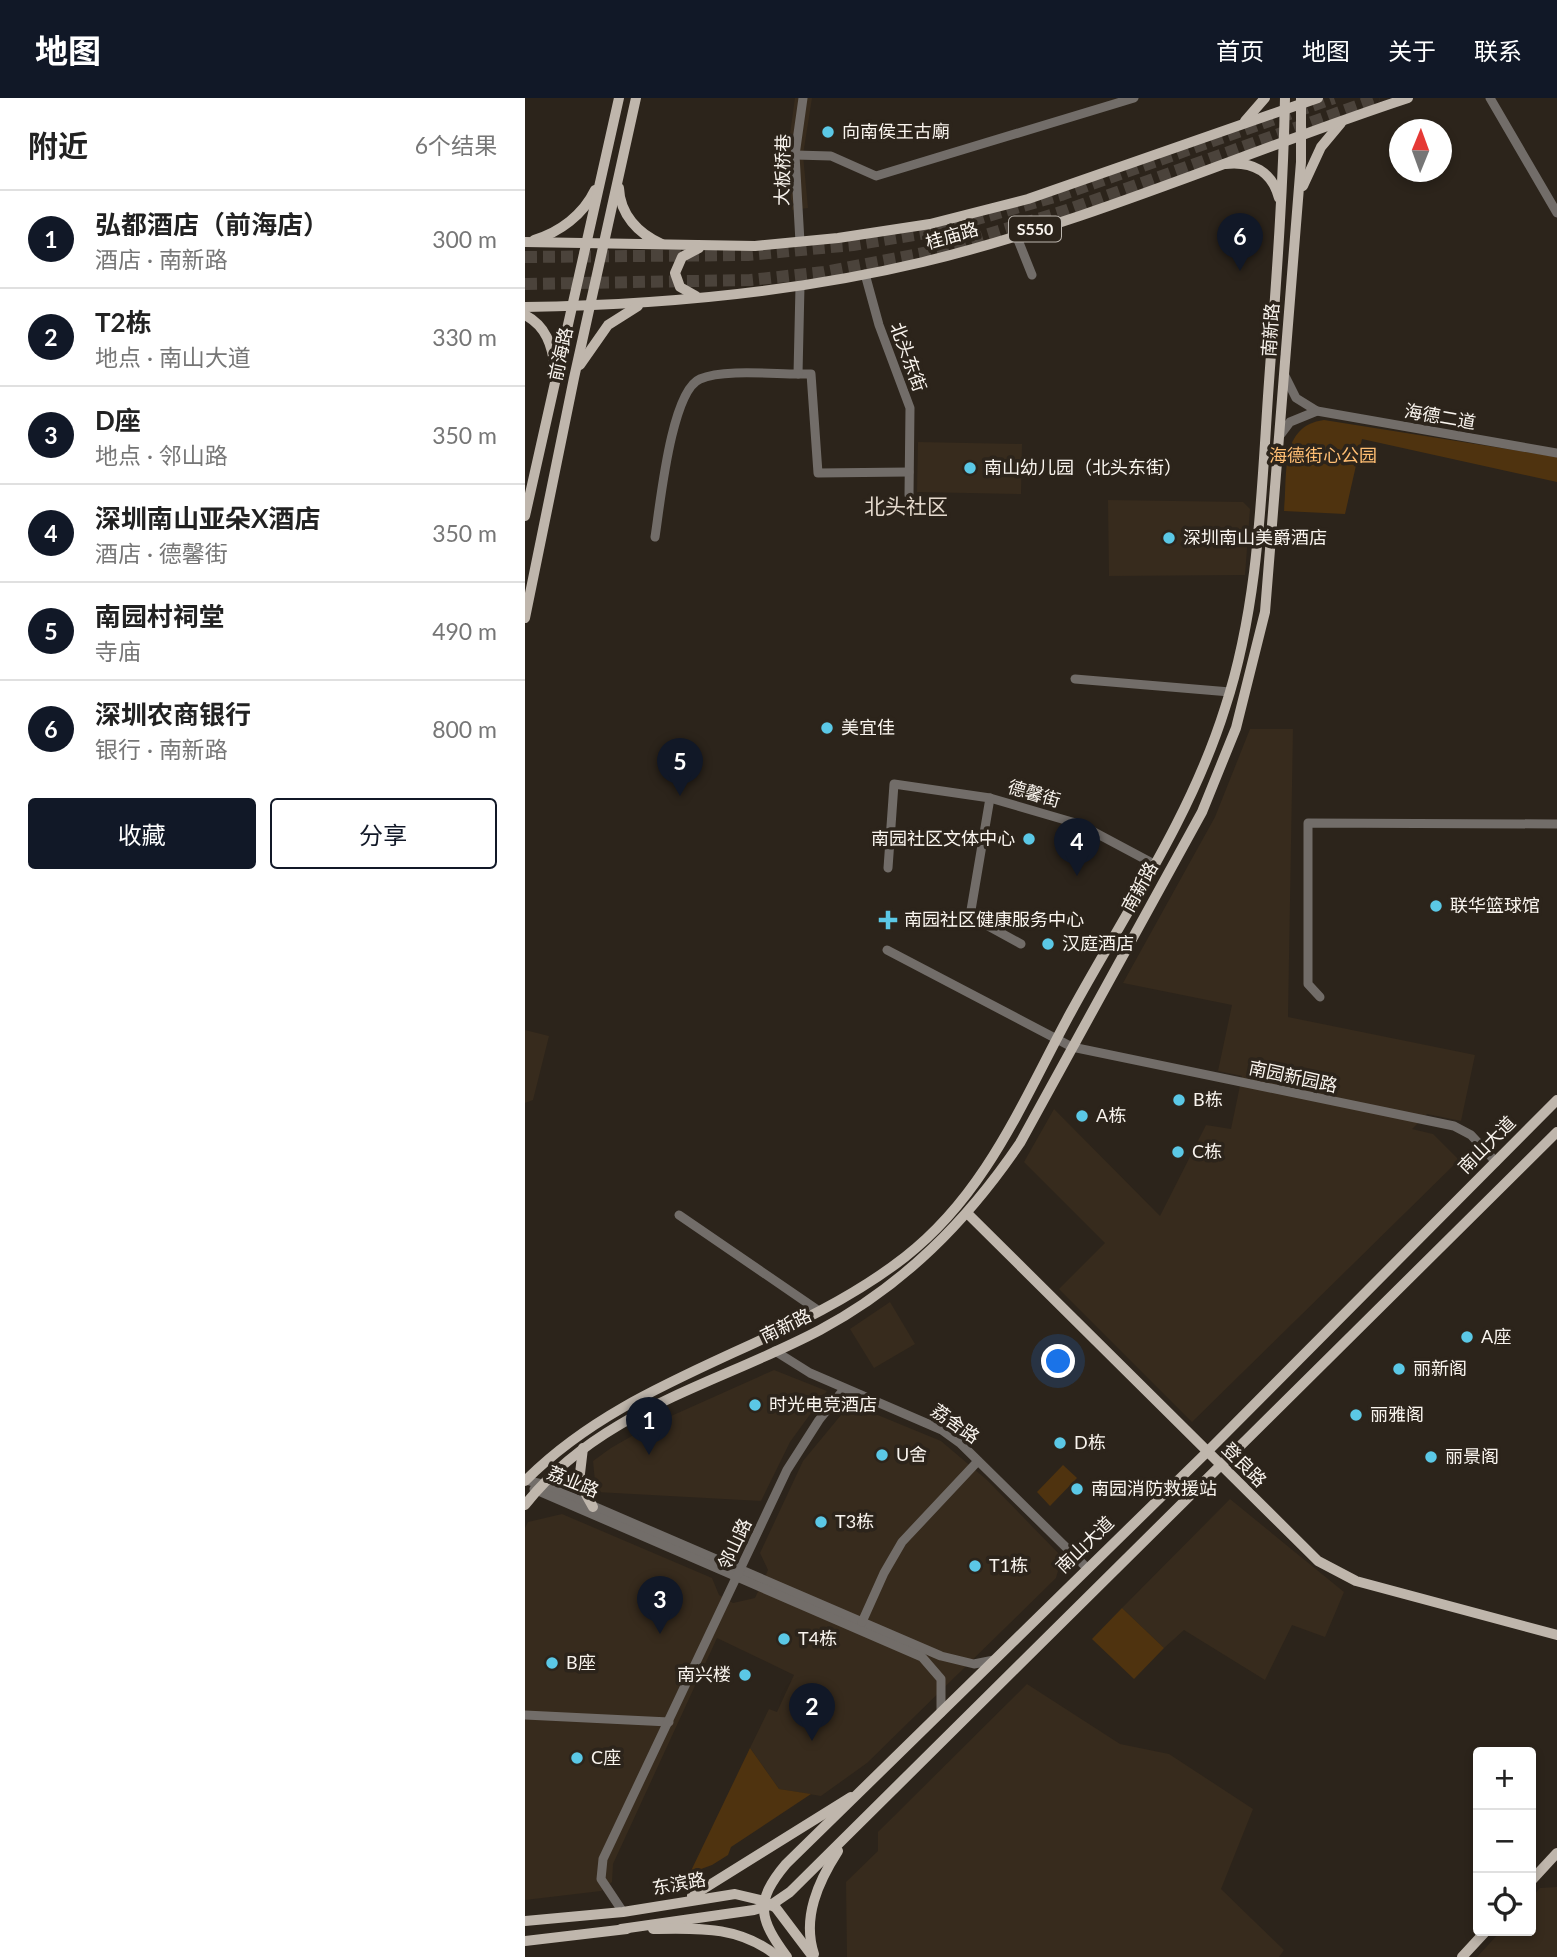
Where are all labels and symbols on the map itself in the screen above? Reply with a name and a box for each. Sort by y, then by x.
north arrow [1389,119,1452,182]
place label: 向南侯王古廟 [842,120,950,142]
marker: 向南侯王古廟 [820,124,836,140]
street label: 大板桥巷 [770,134,794,206]
pin: 6 [1217,213,1263,271]
street label: 桂庙路 [923,217,981,253]
road number: S550 [1009,217,1061,242]
street label: 南新路 [1257,302,1283,358]
street label: 北头东街 [886,319,932,394]
street label: 前海路 [544,325,576,382]
street label: 海德二道 [1403,399,1478,433]
park label: 海德街心公园 [1269,444,1377,466]
place label: 南山幼儿园（北头东街） [984,456,1182,478]
marker: 南山幼儿园（北头东街） [962,460,978,476]
district label: 北头社区 [864,493,948,518]
place label: 深圳南山美爵酒店 [1183,526,1327,548]
marker: 深圳南山美爵酒店 [1161,530,1177,546]
place label: 美宜佳 [841,716,895,738]
marker: 美宜佳 [819,720,835,736]
pin: 5 [657,738,703,796]
street label: 德馨街 [1005,775,1063,811]
pin: 4 [1054,818,1100,876]
place label: 南园社区文体中心 [871,827,1015,849]
marker: 南园社区文体中心 [1021,831,1037,847]
street label: 南新路 [1116,858,1162,915]
place label: 联华篮球馆 [1450,894,1540,916]
marker: 联华篮球馆 [1428,898,1444,914]
place label: 南园社区健康服务中心 [904,908,1084,930]
marker: 南园社区健康服务中心 [878,910,898,930]
place label: 汉庭酒店 [1062,932,1134,954]
marker: 汉庭酒店 [1040,936,1056,952]
street label: 南园新园路 [1247,1056,1340,1096]
place label: B栋 [1193,1088,1223,1110]
marker: B栋 [1171,1092,1187,1108]
place label: A栋 [1096,1104,1126,1126]
marker: A栋 [1074,1108,1090,1124]
street label: 南山大道 [1453,1111,1520,1178]
place label: C栋 [1192,1140,1222,1162]
marker: C栋 [1170,1144,1186,1160]
street label: 南新路 [756,1303,815,1347]
place label: A座 [1481,1325,1511,1347]
marker: A座 [1459,1329,1475,1345]
your location [1041,1344,1075,1378]
place label: 丽新阁 [1413,1357,1467,1379]
marker: 丽新阁 [1391,1361,1407,1377]
place label: 时光电竞酒店 [769,1393,877,1415]
pin: 1 [626,1397,672,1455]
marker: 时光电竞酒店 [747,1397,763,1413]
street label: 荔舍路 [927,1399,984,1448]
place label: 丽雅阁 [1370,1403,1424,1425]
marker: 丽雅阁 [1348,1407,1364,1423]
place label: D栋 [1074,1431,1106,1453]
marker: D栋 [1052,1435,1068,1451]
street label: 登良路 [1218,1437,1272,1491]
place label: U舍 [896,1443,927,1465]
place label: 丽景阁 [1445,1445,1499,1467]
marker: U舍 [874,1447,890,1463]
marker: 丽景阁 [1423,1449,1439,1465]
street label: 荔业路 [544,1461,603,1501]
place label: 南园消防救援站 [1091,1477,1217,1499]
marker: 南园消防救援站 [1069,1481,1085,1497]
place label: T3栋 [835,1510,874,1532]
street label: 南山大道 [1051,1511,1118,1577]
street label: 邻山路 [713,1514,755,1573]
marker: T3栋 [813,1514,829,1530]
place label: T1栋 [989,1554,1028,1576]
marker: T1栋 [967,1558,983,1574]
pin: 3 [637,1576,683,1634]
place label: T4栋 [798,1627,837,1649]
marker: T4栋 [776,1631,792,1647]
place label: B座 [566,1651,596,1673]
marker: B座 [544,1655,560,1671]
place label: 南兴楼 [677,1663,731,1685]
marker: 南兴楼 [737,1667,753,1683]
pin: 2 [789,1683,835,1741]
place label: C座 [591,1746,621,1768]
marker: C座 [569,1750,585,1766]
street label: 东滨路 [650,1867,707,1899]

